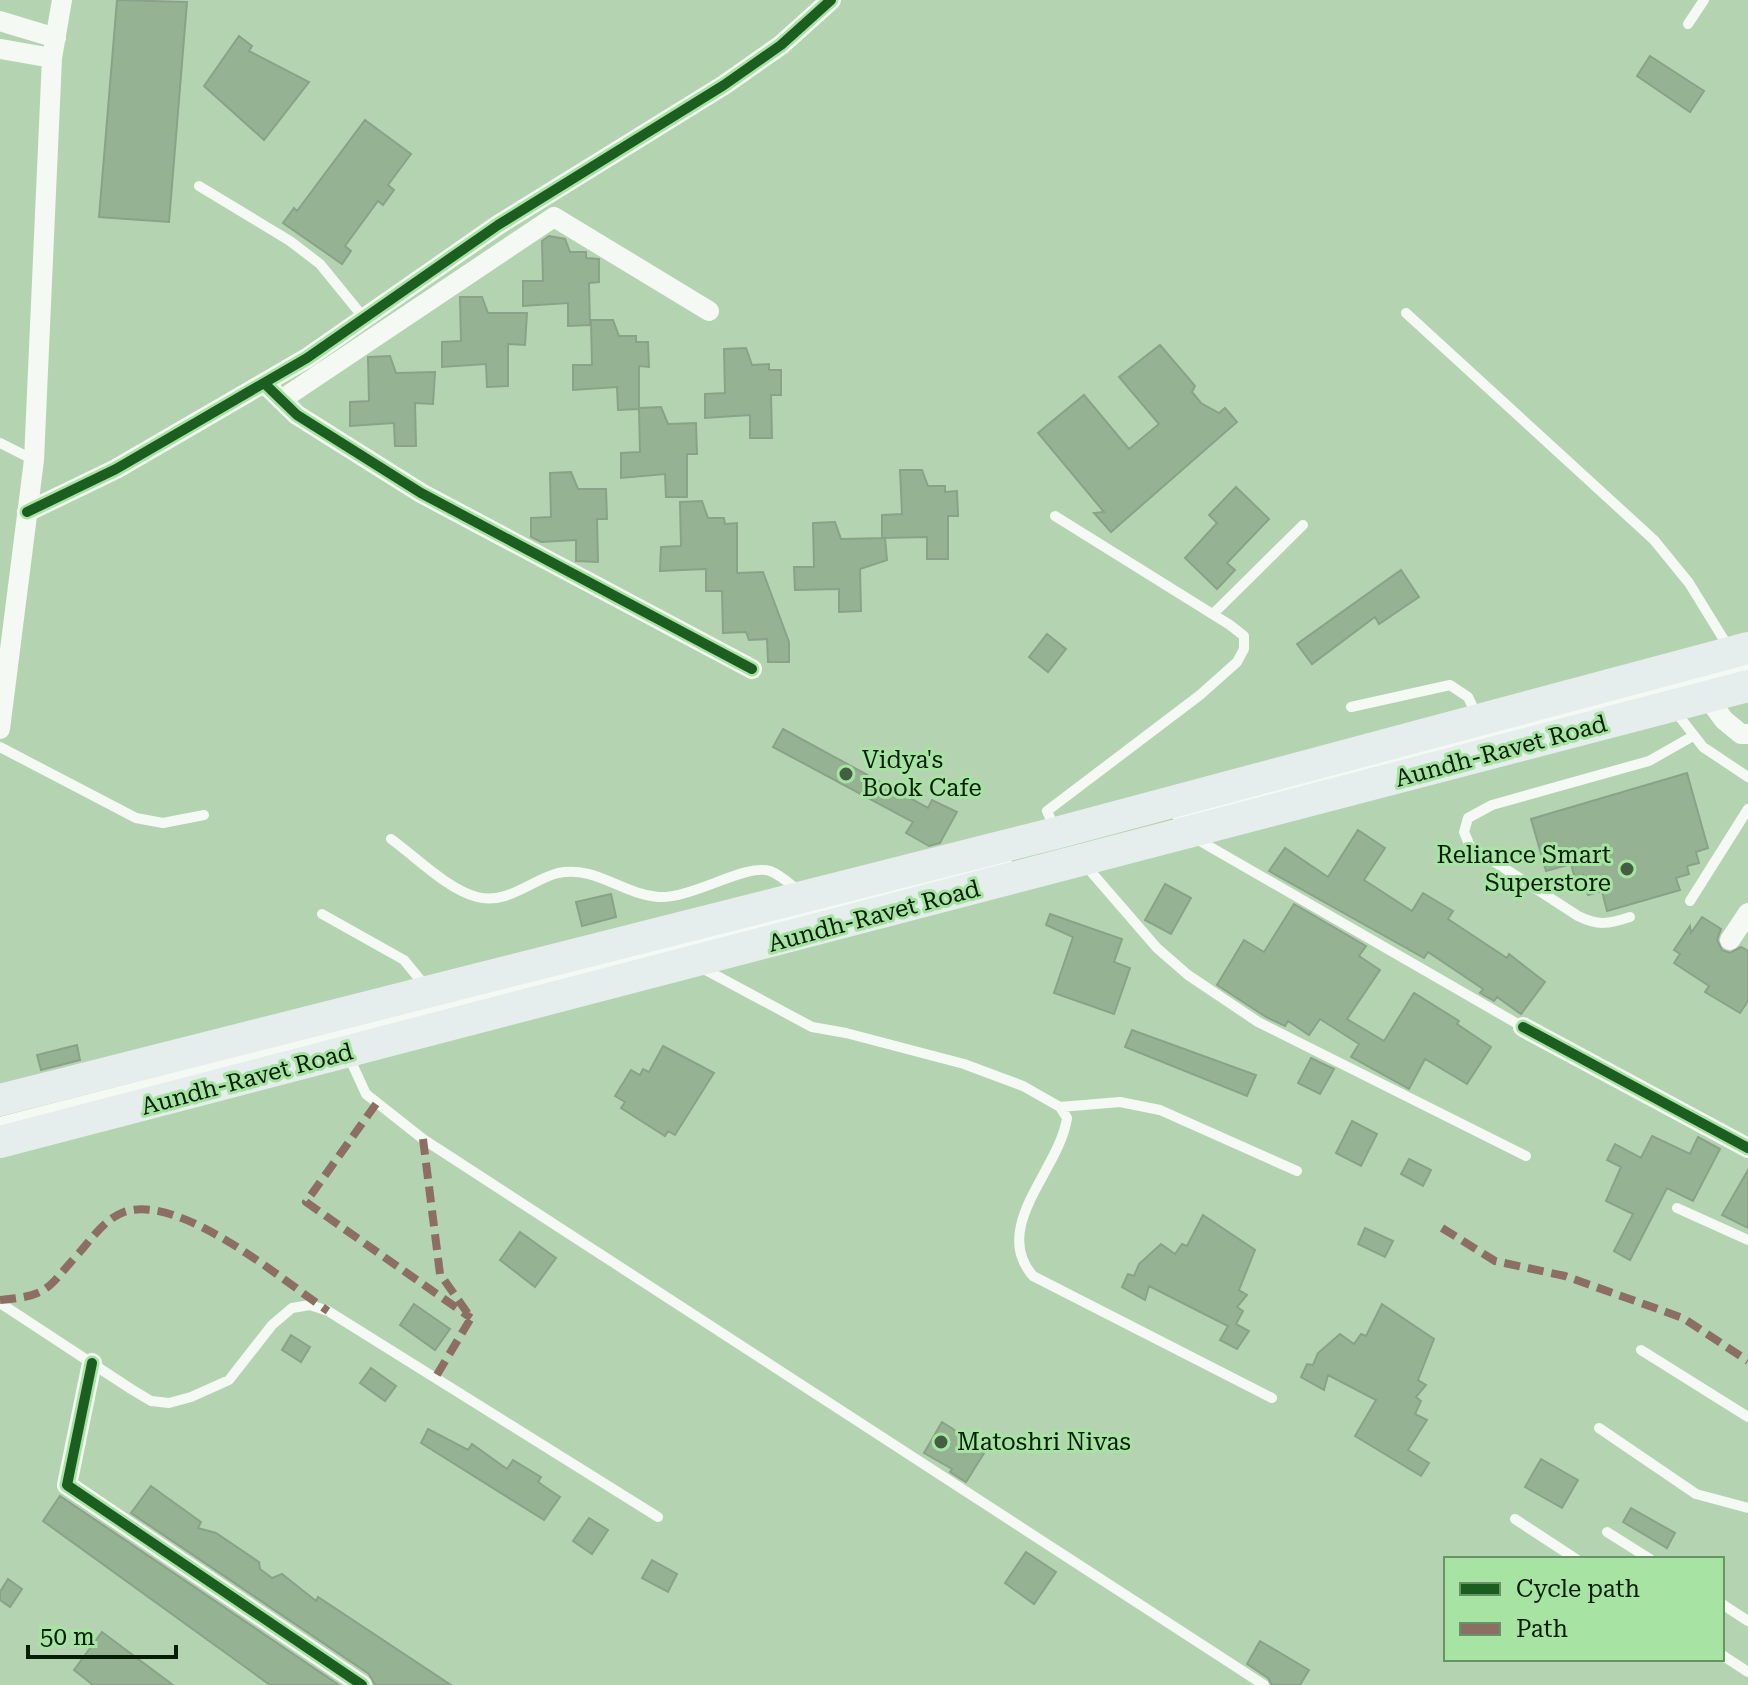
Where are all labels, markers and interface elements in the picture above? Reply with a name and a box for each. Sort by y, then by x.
street label: Aundh-Ravet Road [1392,709,1610,793]
place label: Vidya's Book Cafe [862,746,982,802]
marker: Vidya's Book Cafe [837,765,855,783]
place label: Reliance Smart Superstore [1436,841,1611,897]
marker: Reliance Smart Superstore [1618,860,1636,878]
street label: Aundh-Ravet Road [765,874,983,958]
street label: Aundh-Ravet Road [138,1037,356,1121]
place label: Matoshri Nivas [957,1428,1131,1456]
marker: Matoshri Nivas [932,1433,950,1451]
legend [1444,1557,1724,1661]
text: Cycle path [1516,1575,1640,1603]
scale bar [28,1609,176,1659]
text: Path [1516,1615,1568,1643]
text: 50 m [40,1623,95,1651]

